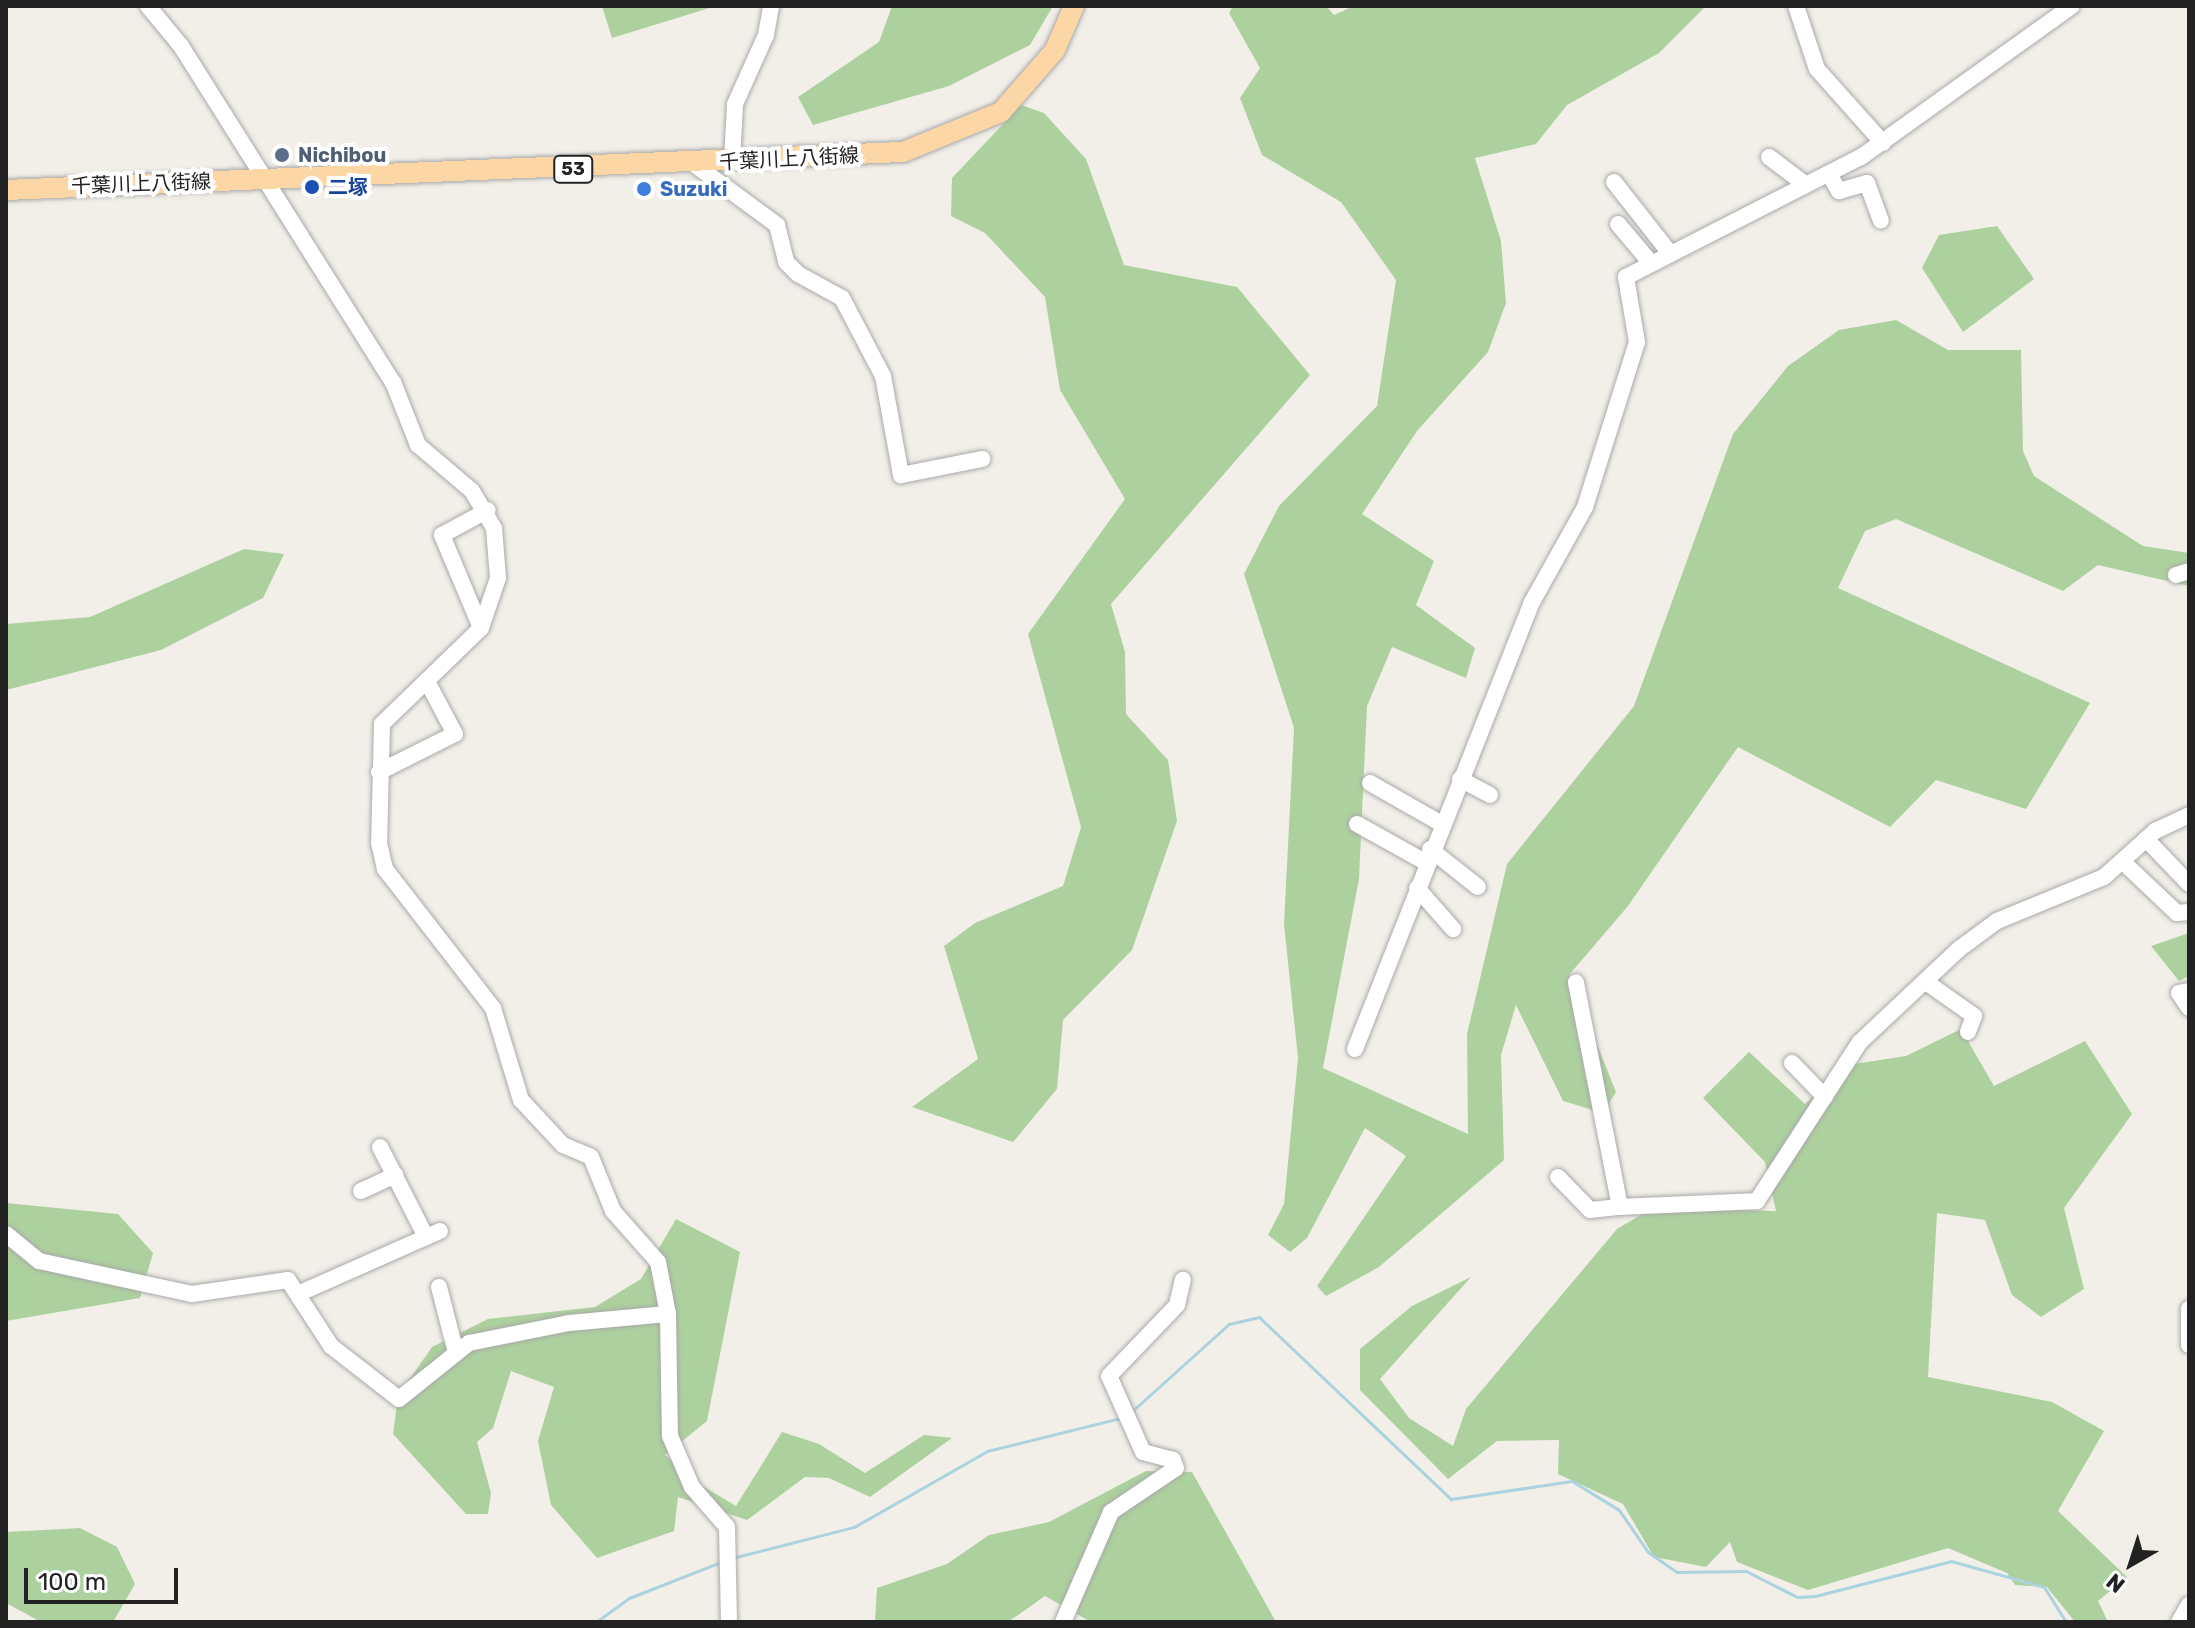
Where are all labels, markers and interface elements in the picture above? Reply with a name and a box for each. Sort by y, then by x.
place label: Nichibou [298,143,386,167]
street label: 千葉川上八街線 [718,143,860,175]
marker: Nichibou [273,146,291,164]
road number: 53 [553,155,593,183]
street label: 千葉川上八街線 [71,170,211,198]
place label: 二塚 [328,175,368,199]
place label: Suzuki [660,177,727,201]
marker: 二塚 [303,178,321,196]
marker: Suzuki [635,180,653,198]
north arrow [2091,1524,2171,1604]
scale bar [28,1552,182,1602]
text: 100 m [38,1568,106,1596]
text: N [2101,1568,2130,1599]

